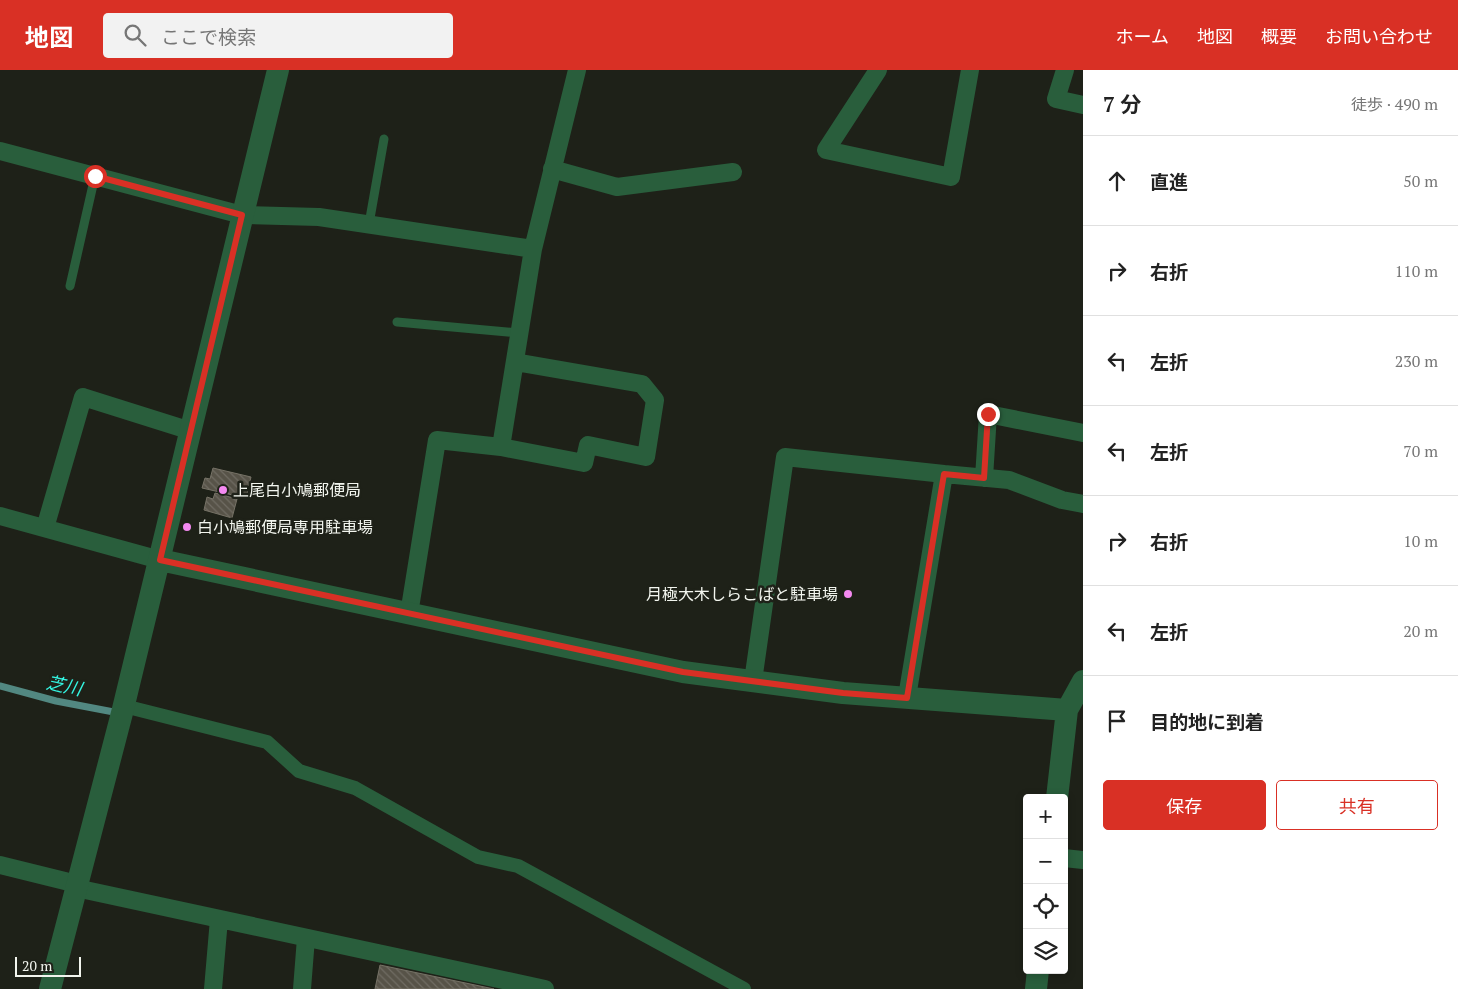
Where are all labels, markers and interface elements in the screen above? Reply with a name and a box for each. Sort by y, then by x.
search box [103,13,453,58]
text: 地図 [25,21,73,53]
icon: search [121,21,149,49]
text: ここで検索 [161,24,256,49]
text: ホーム [1116,24,1169,48]
text: 地図 [1197,24,1233,48]
text: 概要 [1261,24,1297,48]
text: お問い合わせ [1325,24,1433,48]
text: 7 分 [1103,90,1142,118]
text: 徒歩 · 490 m [1351,93,1438,115]
route start [84,165,107,188]
icon: ahead [1103,167,1131,195]
text: 直進 [1150,169,1188,194]
text: 50 m [1403,170,1438,192]
icon: right [1103,257,1131,285]
text: 右折 [1150,259,1188,284]
text: 110 m [1395,260,1438,282]
icon: left [1103,347,1131,375]
text: 左折 [1150,349,1188,374]
text: 230 m [1395,350,1438,372]
route end [977,403,1000,426]
icon: left [1103,437,1131,465]
text: 左折 [1150,439,1188,464]
text: 70 m [1403,440,1438,462]
place label: 上尾白小鳩郵便局 [233,479,361,501]
marker: 上尾白小鳩郵便局 [217,484,229,496]
place label: 白小鳩郵便局専用駐車場 [197,516,373,538]
marker: 白小鳩郵便局専用駐車場 [181,521,193,533]
icon: right [1103,527,1131,555]
text: 右折 [1150,529,1188,554]
text: 10 m [1403,530,1438,552]
place label: 月極大木しらこばと駐車場 [646,583,838,605]
marker: 月極大木しらこばと駐車場 [842,588,854,600]
icon: left [1103,617,1131,645]
text: 左折 [1150,619,1188,644]
text: 20 m [1403,620,1438,642]
water label: 芝川 [44,670,86,701]
icon: arrive [1103,707,1131,735]
text: 目的地に到着 [1150,709,1264,734]
button: 保存 [1103,780,1266,830]
button: 共有 [1276,780,1438,830]
map controls [1023,794,1068,974]
button: + [1023,794,1068,839]
button: − [1023,839,1068,884]
button: locate [1023,884,1068,929]
button: layers [1023,929,1068,974]
scale bar [15,954,81,977]
text: 20 m [22,956,52,975]

